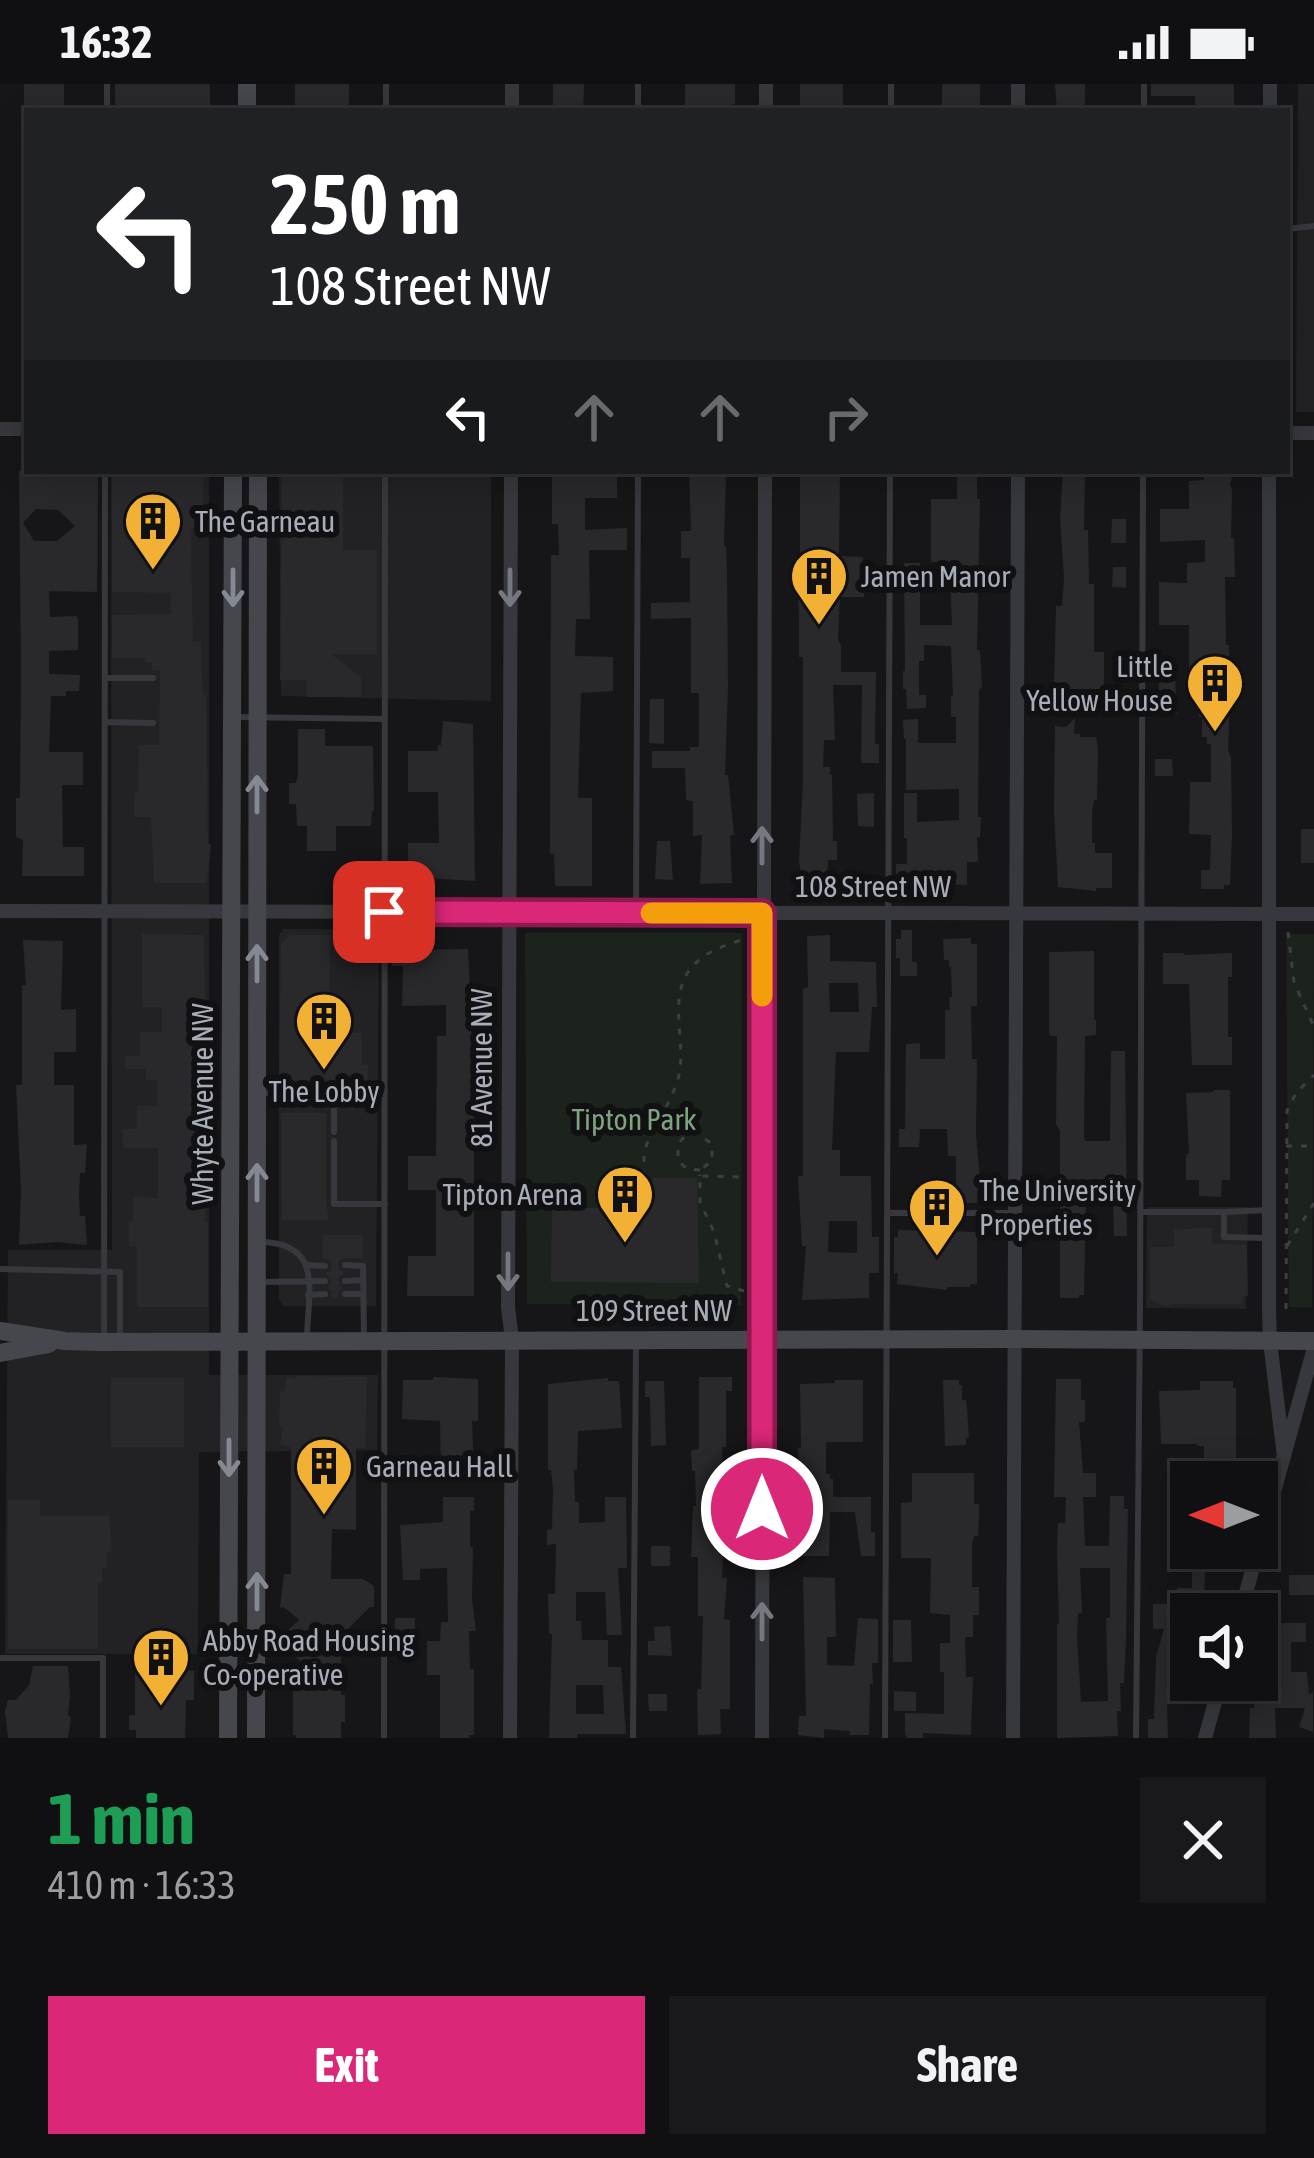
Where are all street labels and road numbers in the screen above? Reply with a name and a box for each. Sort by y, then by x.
street label: 108 Street NW [795,869,951,903]
street label: 81 Avenue NW [464,988,498,1147]
street label: Whyte Avenue NW [185,1003,219,1205]
street label: 109 Street NW [576,1293,732,1327]

